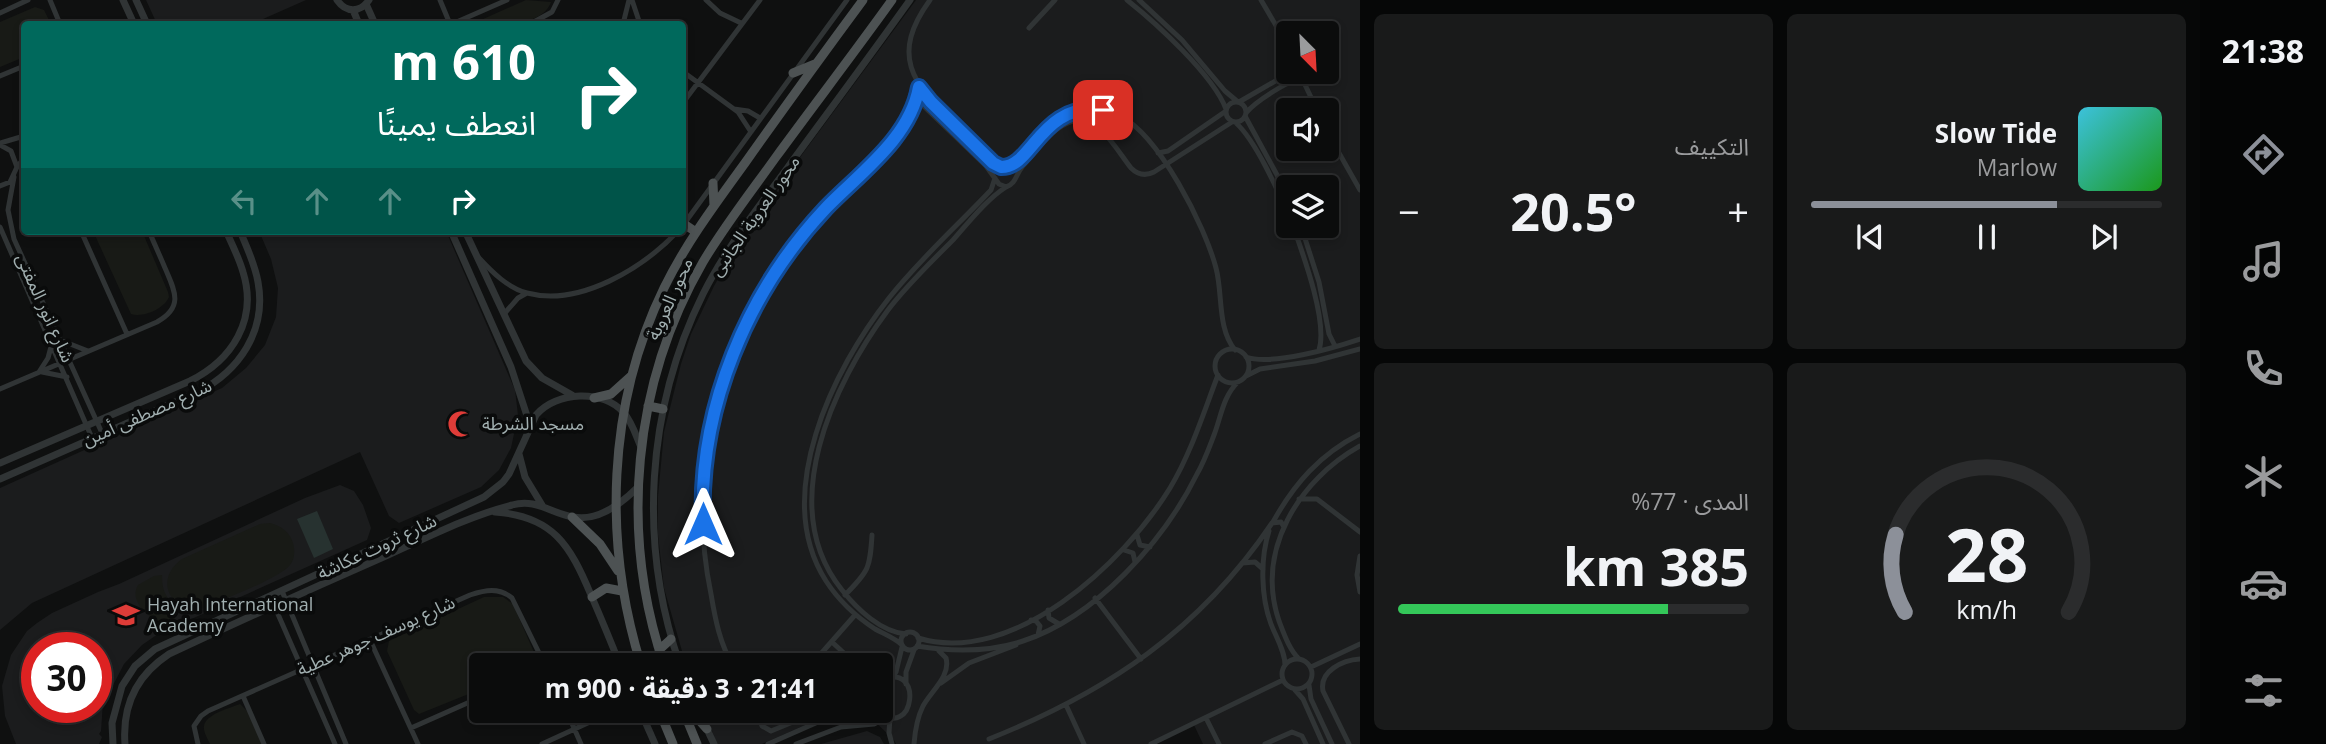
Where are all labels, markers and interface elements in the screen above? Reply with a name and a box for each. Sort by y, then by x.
north arrow [1276,21,1339,84]
map controls [1276,21,1339,238]
text: 610 m [391,28,536,94]
text: 21:38 [2222,29,2304,72]
icon: right [560,49,651,140]
pin [1073,80,1133,140]
icon: arrive [1084,91,1122,129]
button: sound [1276,98,1339,161]
text: انعطف يمينًا [377,101,536,144]
text: Slow Tide [1935,115,2057,151]
text: التكييف [1675,130,1749,162]
icon: directions [2239,130,2288,179]
street label: محور العروبة الجانبى [704,150,805,281]
text: Marlow [1977,151,2057,183]
button: layers [1276,175,1339,238]
text: 20.5° [1510,175,1637,246]
icon: left [225,182,263,220]
icon: ahead [298,182,336,220]
icon: ahead [371,182,409,220]
icon: right [444,182,482,220]
text: − [1398,185,1420,237]
text: + [1727,185,1749,237]
icon: previous [1851,218,1889,256]
icon: pause [1968,218,2006,256]
icon: next [2085,218,2123,256]
icon: music [2239,237,2288,286]
street label: شارع انور المفتى [8,249,81,367]
street label: محور العروبة [640,254,698,344]
icon: phone [2239,344,2288,393]
street label: شارع مصطفى أمين [78,373,216,454]
mosque icon: مسجد الشرطة [446,409,476,439]
place label: مسجد الشرطة [482,411,584,435]
icon: climate [2239,452,2288,501]
text: المدى · 77% [1631,485,1749,517]
position arrow [666,487,740,561]
text: 28 [1945,505,2028,604]
street label: شارع ثروت عكاشة [313,508,441,587]
text: 385 km [1563,530,1749,601]
icon: car [2239,559,2288,608]
street label: شارع يوسف جوهر عطية [293,589,460,684]
place label: Hayah International Academy [147,592,313,637]
text: km/h [1956,592,2017,626]
school or university icon: Hayah International Academy [111,600,141,630]
speed limit sign: 30 [21,632,112,723]
icon: filters [2239,666,2288,715]
text: 21:41 · 3 دقيقة · 900 m [545,670,817,706]

